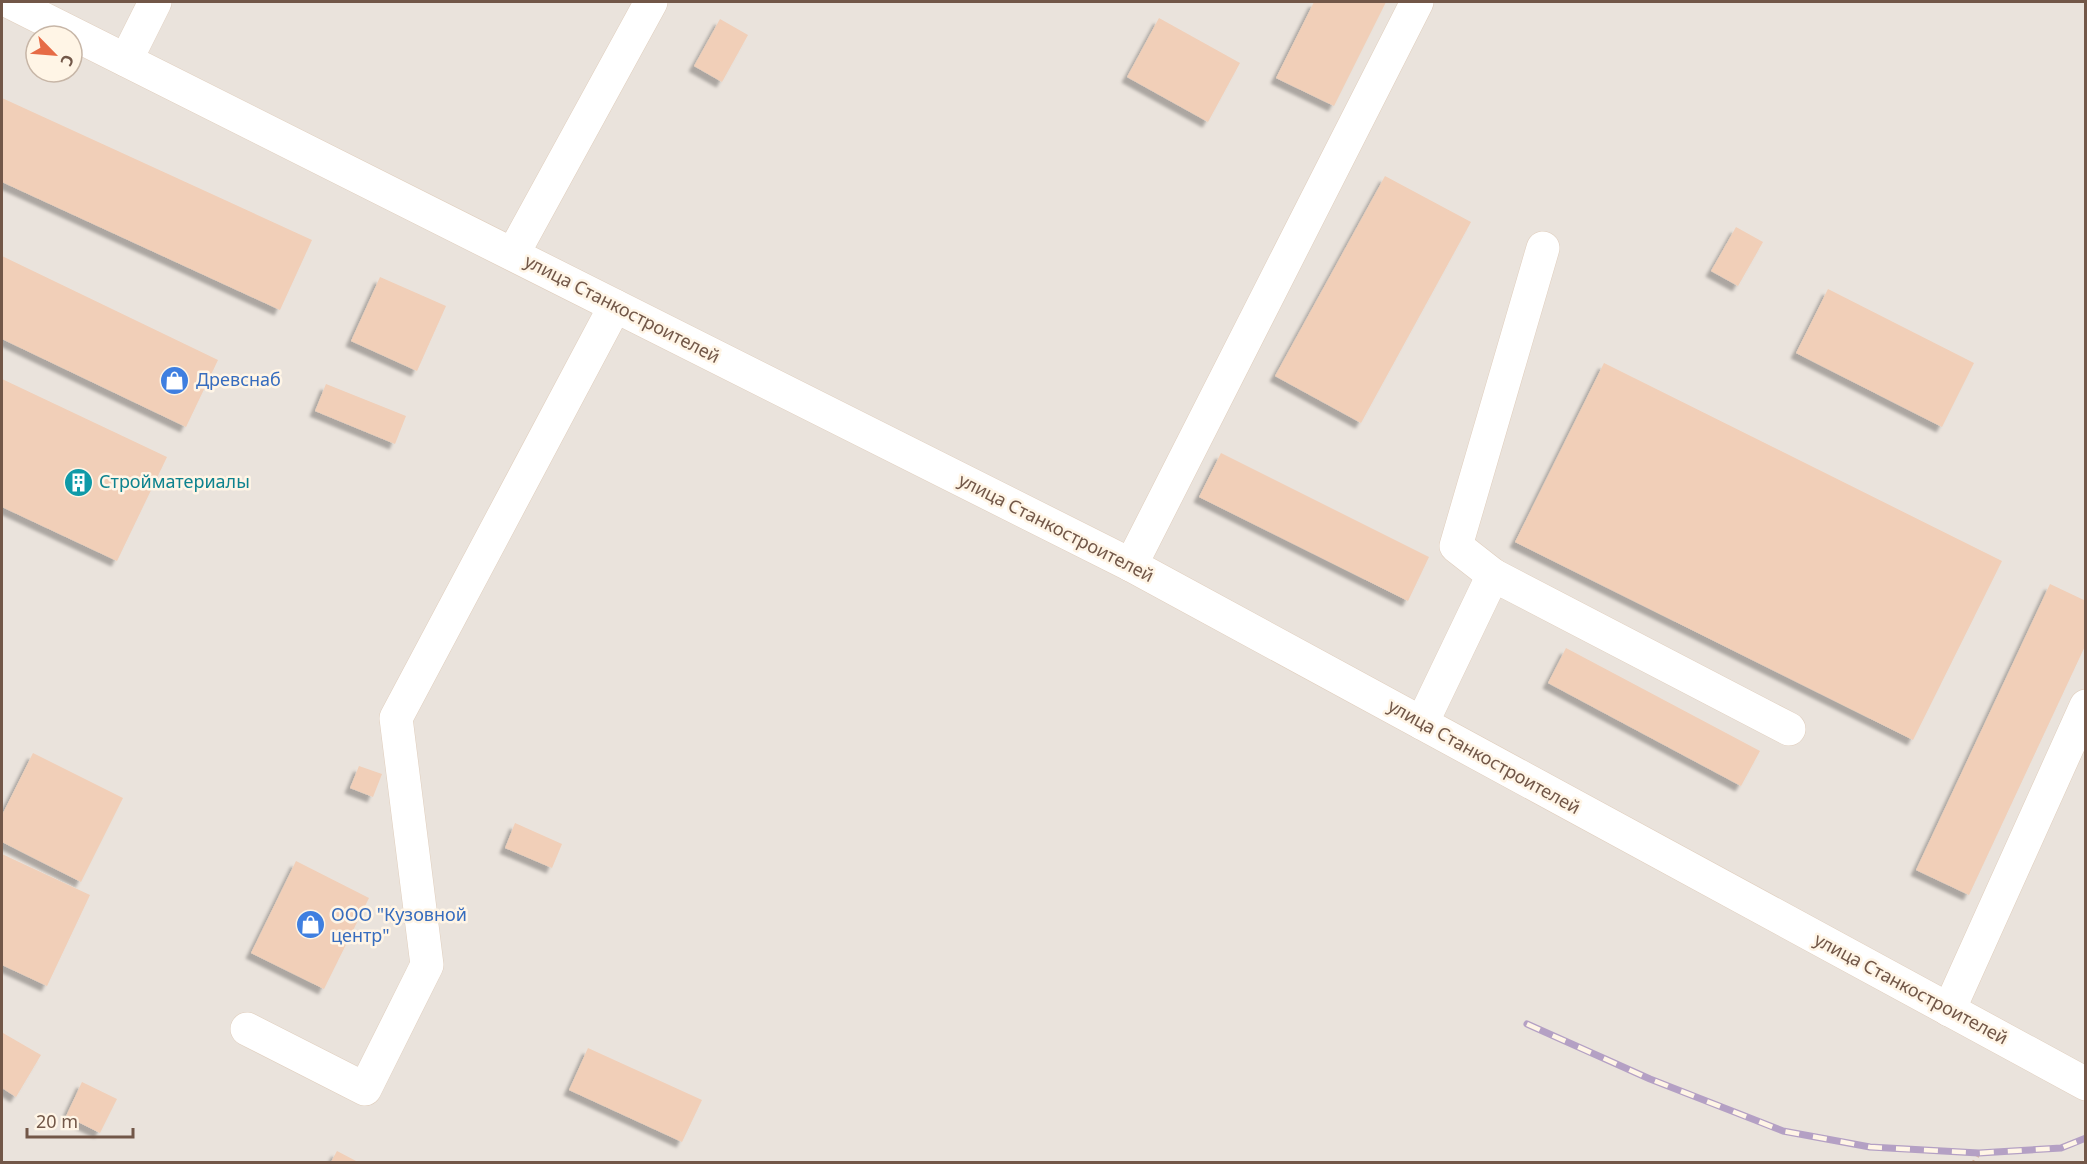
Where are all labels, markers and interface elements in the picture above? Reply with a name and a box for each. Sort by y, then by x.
north arrow [24,24,84,84]
text: С [55,51,80,70]
street label: улица Станкостроителей [521,248,724,368]
shop icon: Древснаб [159,364,191,396]
place label: Древснаб [196,367,281,391]
building icon: Стройматериалы [62,466,94,498]
street label: улица Станкостроителей [955,467,1158,587]
place label: Стройматериалы [99,469,250,493]
street label: улица Станкостроителей [1384,693,1585,819]
place label: ООО "Кузовной центр" [331,902,467,947]
shop icon: ООО "Кузовной центр" [294,909,326,941]
street label: улица Станкостроителей [1810,927,2013,1050]
scale bar [27,1101,134,1139]
text: 20 m [36,1109,78,1133]

